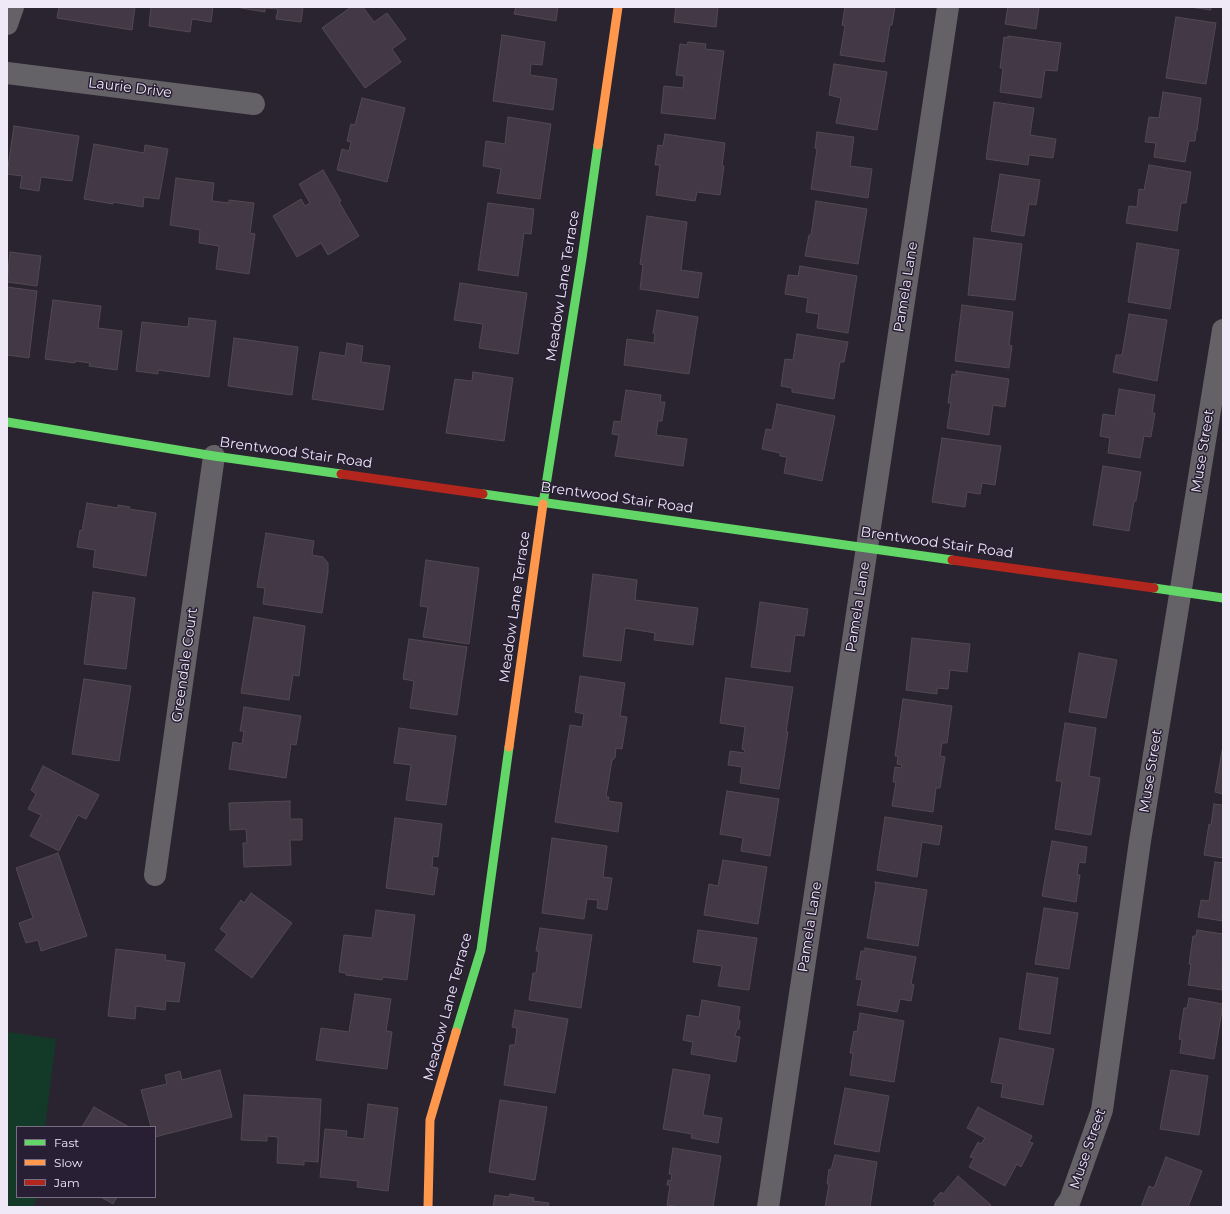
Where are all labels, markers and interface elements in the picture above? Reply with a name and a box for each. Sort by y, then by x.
street label: Laurie Drive [87,75,173,101]
street label: Meadow Lane Terrace [543,209,583,363]
street label: Pamela Lane [891,240,921,334]
street label: Muse Street [1188,408,1218,494]
street label: Brentwood Stair Road [218,434,374,472]
street label: Brentwood Stair Road [539,479,695,517]
street label: Brentwood Stair Road [859,524,1015,562]
street label: Meadow Lane Terrace [496,530,534,684]
street label: Pamela Lane [843,560,873,654]
street label: Greendale Court [169,607,201,723]
street label: Muse Street [1136,728,1166,814]
street label: Pamela Lane [795,880,825,974]
street label: Meadow Lane Terrace [420,931,476,1083]
street label: Muse Street [1066,1107,1110,1191]
legend [16,1126,156,1198]
text: Fast [54,1135,79,1150]
text: Slow [54,1155,83,1170]
text: Jam [54,1175,80,1190]

